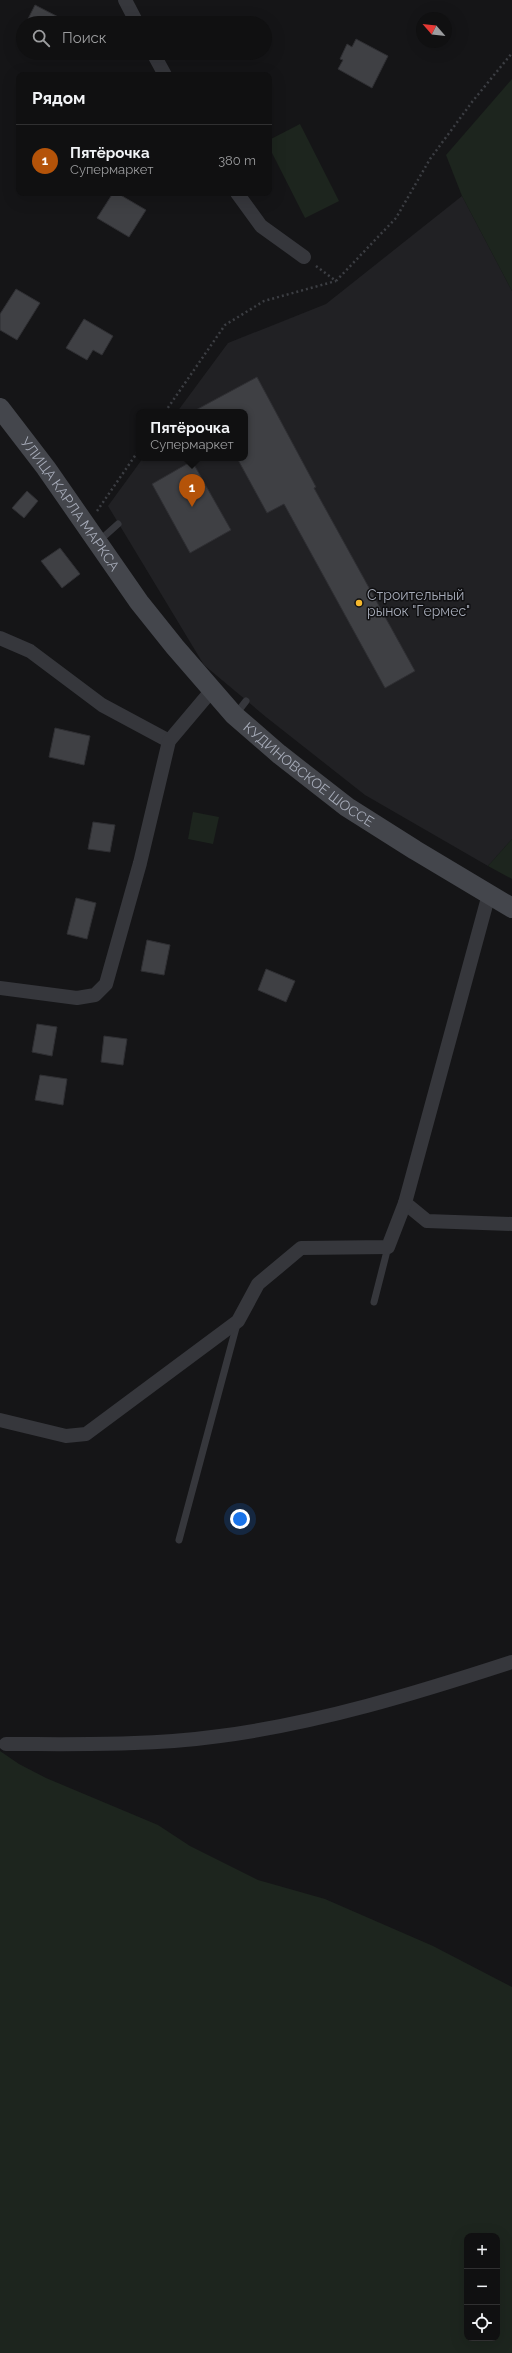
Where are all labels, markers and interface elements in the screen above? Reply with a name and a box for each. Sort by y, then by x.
north arrow [416,12,452,48]
search box [16,16,272,60]
icon: search [30,27,52,49]
text: Поиск [62,29,107,47]
text: Рядом [32,88,85,108]
text: Пятёрочка [70,144,150,162]
text: 1 [42,153,48,168]
text: 380 m [218,153,256,168]
text: Супермаркет [70,162,153,177]
popup [136,409,248,461]
text: Пятёрочка [150,419,230,437]
street label: УЛИЦА КАРЛА МАРКСА [17,434,123,574]
text: Супермаркет [150,437,234,452]
pin: 1 [179,474,205,507]
place label: Строительный рынок "Гермес" [367,587,470,619]
marker: Строительный рынок "Гермес" [354,598,364,608]
street label: КУДИНОВСКОЕ ШОССЕ [240,719,377,830]
your location [230,1509,250,1529]
map controls [464,2233,500,2341]
button: + [464,2233,500,2269]
button: − [464,2269,500,2305]
button: locate [464,2305,500,2341]

